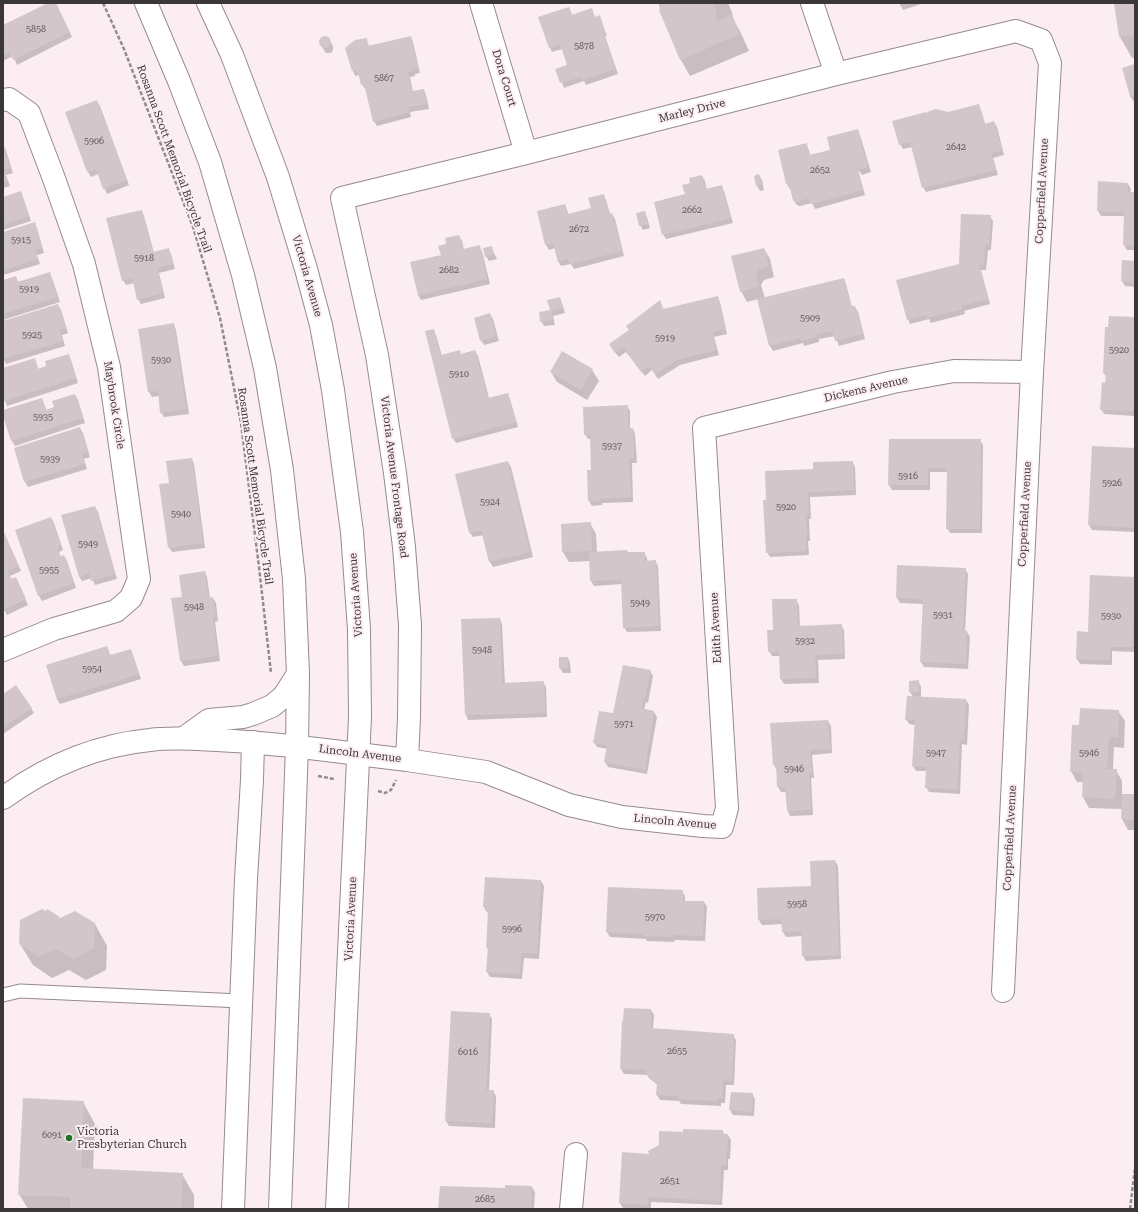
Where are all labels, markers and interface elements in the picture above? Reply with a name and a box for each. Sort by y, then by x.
house number: 5858 [26,24,46,34]
house number: 5878 [574,41,594,51]
street label: Dora Court [489,48,519,108]
street label: Rosanna Scott Memorial Bicycle Trail [134,63,214,255]
house number: 5867 [374,73,394,83]
street label: Marley Drive [657,96,727,126]
house number: 5906 [84,136,104,146]
street label: Copperfield Avenue [1033,138,1051,244]
house number: 2642 [946,142,966,152]
house number: 2652 [810,165,830,175]
house number: 2662 [682,205,702,215]
house number: 2672 [569,224,589,234]
street label: Victoria Avenue [289,234,325,318]
house number: 5915 [11,235,31,245]
house number: 5918 [134,253,154,263]
house number: 2682 [439,265,459,275]
house number: 5919 [19,284,39,294]
house number: 5909 [800,313,820,323]
house number: 5925 [22,330,42,340]
house number: 5919 [655,333,675,343]
house number: 5920 [1109,345,1129,355]
house number: 5930 [151,355,171,365]
street label: Maybrook Circle [101,360,127,450]
house number: 5910 [449,369,469,379]
street label: Dickens Avenue [823,373,909,405]
street label: Rosanna Scott Memorial Bicycle Trail [235,387,275,585]
street label: Victoria Avenue Frontage Road [377,395,411,559]
house number: 5935 [33,412,53,422]
house number: 5937 [602,441,622,451]
house number: 5939 [40,454,60,464]
street label: Copperfield Avenue [1016,461,1034,567]
house number: 5916 [898,471,918,481]
house number: 5926 [1102,478,1122,488]
house number: 5924 [480,497,500,507]
house number: 5920 [776,502,796,512]
house number: 5940 [171,509,191,519]
house number: 5949 [78,539,98,549]
street label: Victoria Avenue [346,552,366,638]
house number: 5955 [39,565,59,575]
street label: Edith Avenue [708,592,724,664]
house number: 5949 [630,598,650,608]
house number: 5948 [184,602,204,612]
house number: 5931 [933,610,953,620]
house number: 5930 [1101,611,1121,621]
house number: 5932 [795,636,815,646]
house number: 5948 [472,645,492,655]
house number: 5954 [82,664,102,674]
house number: 5971 [614,719,634,729]
street label: Lincoln Avenue [318,742,402,766]
house number: 5947 [926,748,946,758]
house number: 5946 [1079,748,1099,758]
house number: 5946 [784,764,804,774]
street label: Copperfield Avenue [1001,785,1019,891]
street label: Lincoln Avenue [633,812,717,832]
street label: Victoria Avenue [342,877,360,961]
house number: 5958 [787,899,807,909]
house number: 5970 [645,912,665,922]
house number: 5996 [502,924,522,934]
house number: 2655 [667,1046,687,1056]
house number: 6016 [458,1047,478,1057]
place label: Victoria Presbyterian Church [77,1125,187,1151]
house number: 6091 [42,1130,62,1140]
marker: Victoria Presbyterian Church [64,1133,74,1143]
house number: 2651 [660,1176,680,1186]
house number: 2685 [475,1194,495,1204]

